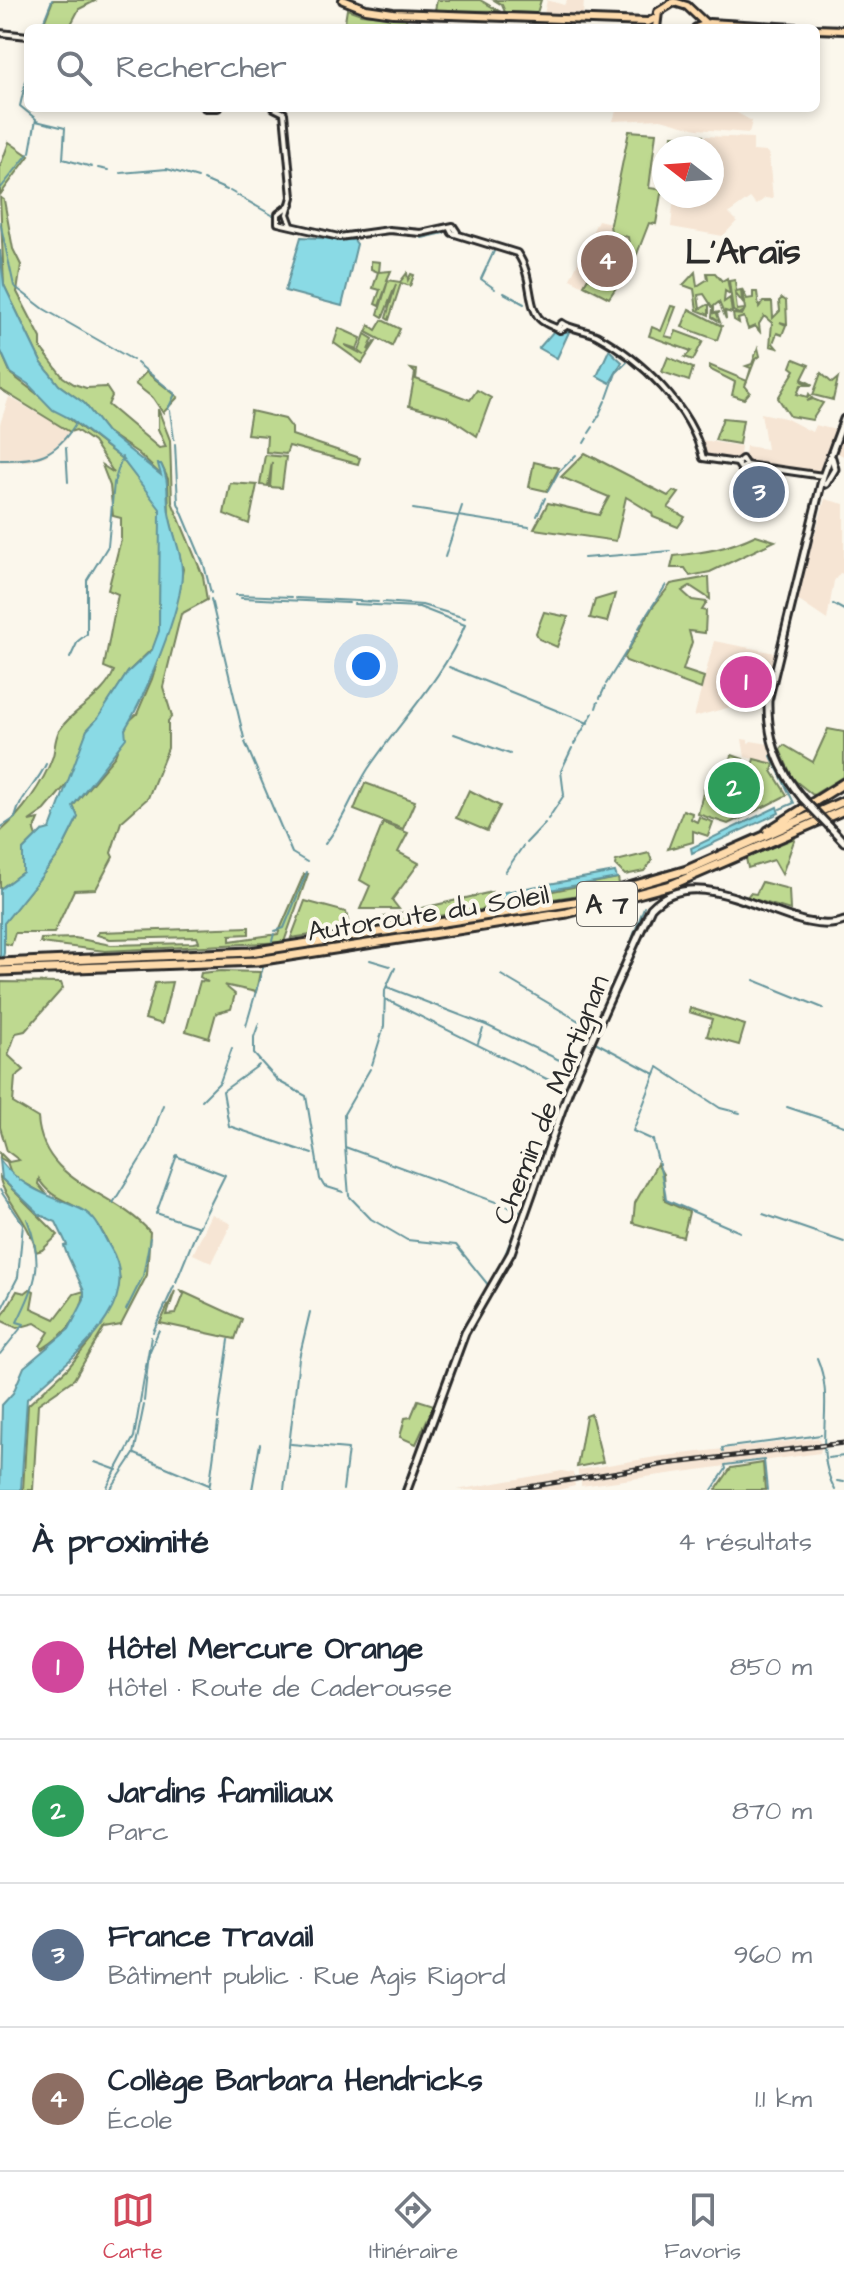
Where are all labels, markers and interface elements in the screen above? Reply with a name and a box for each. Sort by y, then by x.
search box [24,24,820,112]
icon: search [52,46,96,90]
text: Rechercher [116,47,287,89]
north arrow [652,136,724,208]
district label: L'Araïs [685,227,801,278]
pin: 4 [581,231,633,291]
pin: 3 [733,462,785,522]
your location [346,646,386,686]
pin: 1 [720,652,772,712]
pin: 2 [708,758,760,818]
street label: Autoroute du Soleil [305,875,552,952]
road number: A 7 [577,882,637,926]
street label: Chemin de Martignan [484,969,620,1231]
text: À proximité [32,1518,209,1566]
text: 4 résultats [678,1524,812,1560]
text: Hôtel Mercure Orange [108,1628,423,1670]
text: 1 [56,1649,60,1685]
text: 850 m [730,1649,812,1685]
text: Hôtel · Route de Caderousse [108,1670,452,1706]
text: Jardins familiaux [108,1772,333,1814]
text: 2 [51,1793,65,1829]
text: 870 m [732,1793,812,1829]
text: Parc [108,1814,169,1850]
text: France Travail [108,1916,313,1958]
text: 3 [51,1937,65,1973]
text: 960 m [734,1937,812,1973]
text: Bâtiment public · Rue Agis Rigord [108,1958,505,1994]
text: Collège Barbara Hendricks [108,2060,483,2102]
text: 4 [49,2081,67,2117]
text: 1.1 km [755,2081,812,2117]
text: École [108,2102,173,2138]
tab: Carte [103,2188,163,2267]
tab: Itinéraire [369,2188,458,2267]
tab: Favoris [664,2188,741,2267]

